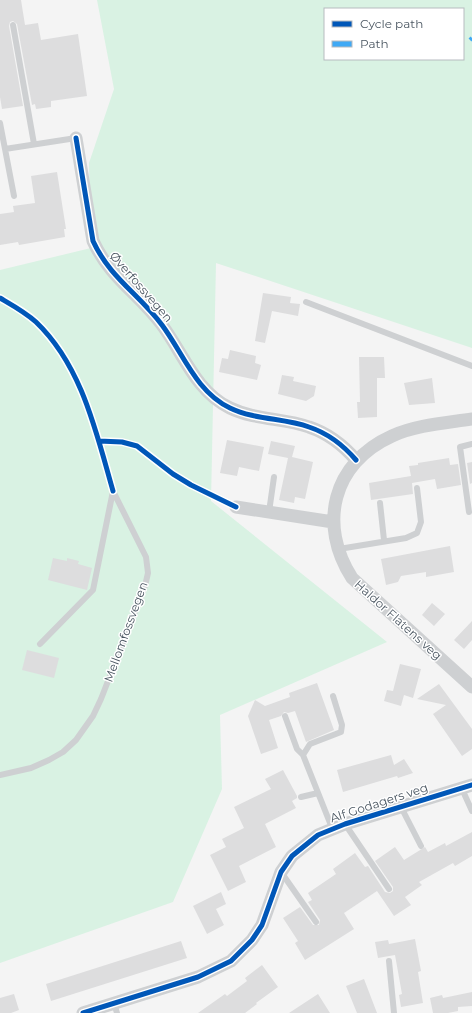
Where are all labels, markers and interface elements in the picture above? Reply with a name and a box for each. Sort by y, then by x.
legend [324,8,464,60]
text: Cycle path [360,16,423,31]
text: Path [360,36,389,51]
street label: Øverfossvegen [107,248,176,325]
street label: Haldor Flatens veg [352,576,445,663]
street label: Mellomfossvegen [100,580,151,684]
street label: Alf Godagers veg [328,780,430,825]

